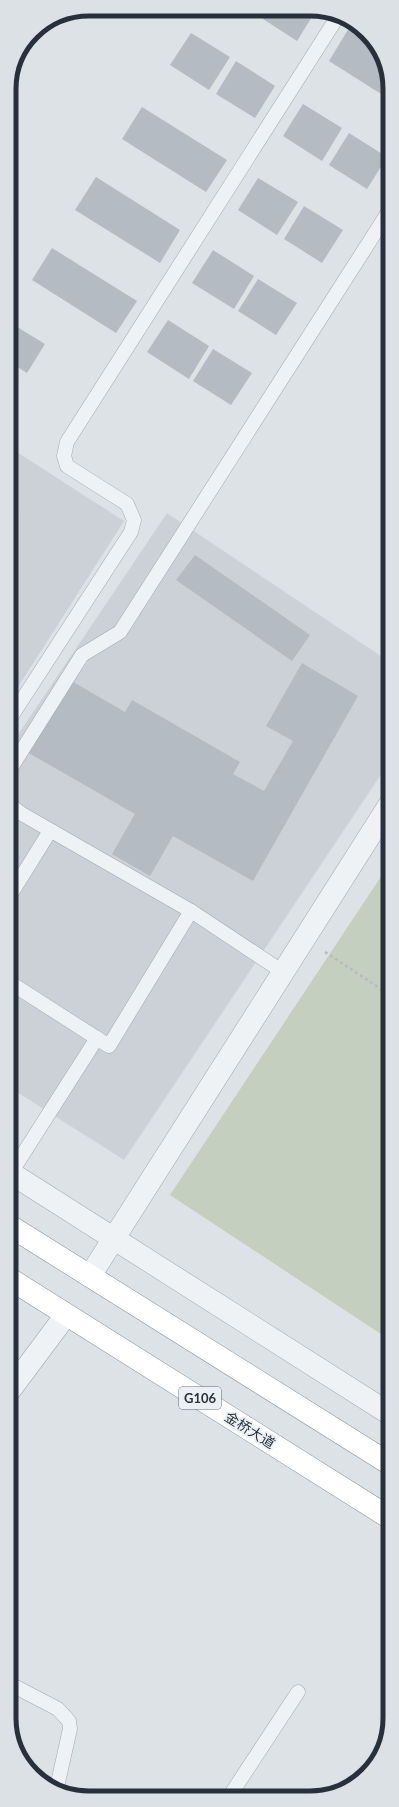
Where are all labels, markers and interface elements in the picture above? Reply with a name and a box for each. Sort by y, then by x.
road number: G106 [179,1387,221,1409]
street label: 金桥大道 [222,1408,279,1452]

